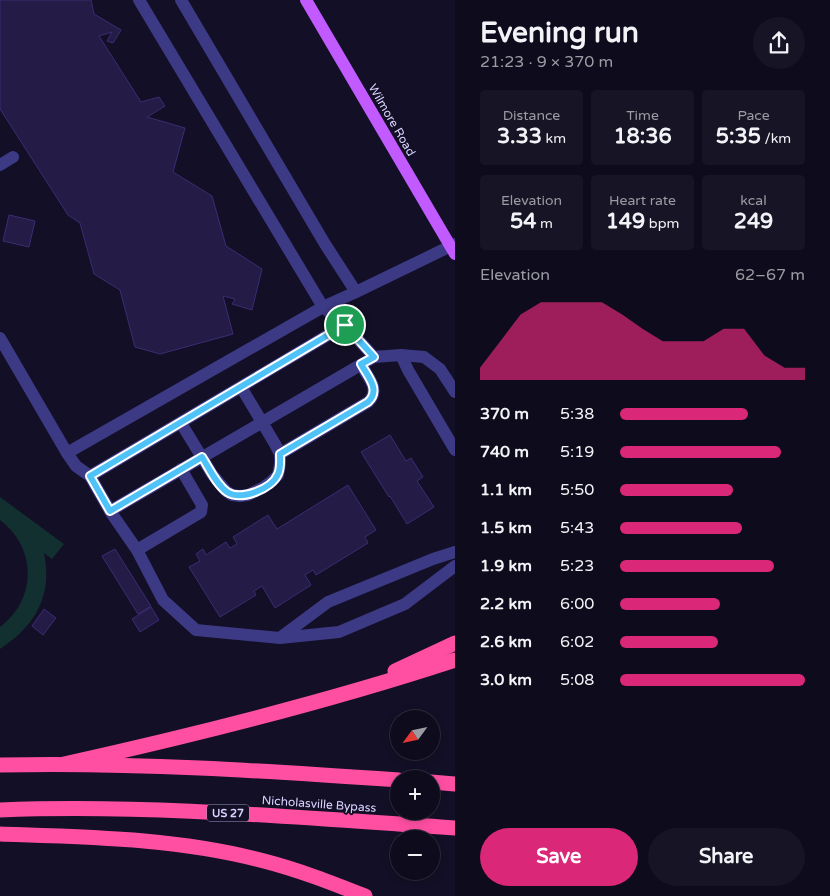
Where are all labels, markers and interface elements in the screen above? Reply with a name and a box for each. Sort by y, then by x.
text: Evening run [480,16,639,50]
button: share [753,17,805,69]
text: 21:23 · 9 × 370 m [480,52,613,72]
street label: Wilmore Road [366,82,418,158]
text: Distance [503,107,560,124]
text: Time [626,107,659,124]
text: Pace [737,107,770,124]
text: 3.33 [497,124,542,149]
text: 18:36 [613,124,672,149]
text: 5:35 [716,124,761,149]
text: km [542,130,566,147]
text: /km [761,130,791,147]
text: Elevation [501,192,562,209]
text: Heart rate [609,192,676,209]
text: kcal [740,192,767,209]
text: 54 [510,209,536,234]
text: 149 [606,209,645,234]
text: 249 [734,209,773,234]
text: m [536,215,553,232]
text: bpm [645,215,679,232]
text: Elevation [480,265,550,285]
text: 62–67 m [735,265,805,285]
pin [324,304,366,346]
icon: arrive [331,311,359,339]
text: 370 m [480,404,529,424]
text: 5:38 [560,404,594,424]
text: 740 m [480,442,529,462]
text: 5:19 [560,442,594,462]
text: 1.1 km [480,480,532,500]
text: 5:50 [560,480,594,500]
text: 1.5 km [480,518,532,538]
text: 5:43 [560,518,594,538]
text: 1.9 km [480,556,532,576]
text: 5:23 [560,556,594,576]
text: 2.2 km [480,594,532,614]
text: 6:00 [560,594,594,614]
text: 2.6 km [480,632,532,652]
text: 6:02 [560,632,594,652]
text: 3.0 km [480,670,532,690]
text: 5:08 [560,670,594,690]
north arrow [390,710,440,760]
map controls [390,710,440,880]
button: + [390,770,440,820]
street label: Nicholasville Bypass [261,793,377,815]
road number: US 27 [207,804,249,821]
button: Save [480,828,638,886]
button: Share [648,828,805,886]
button: − [390,830,440,880]

